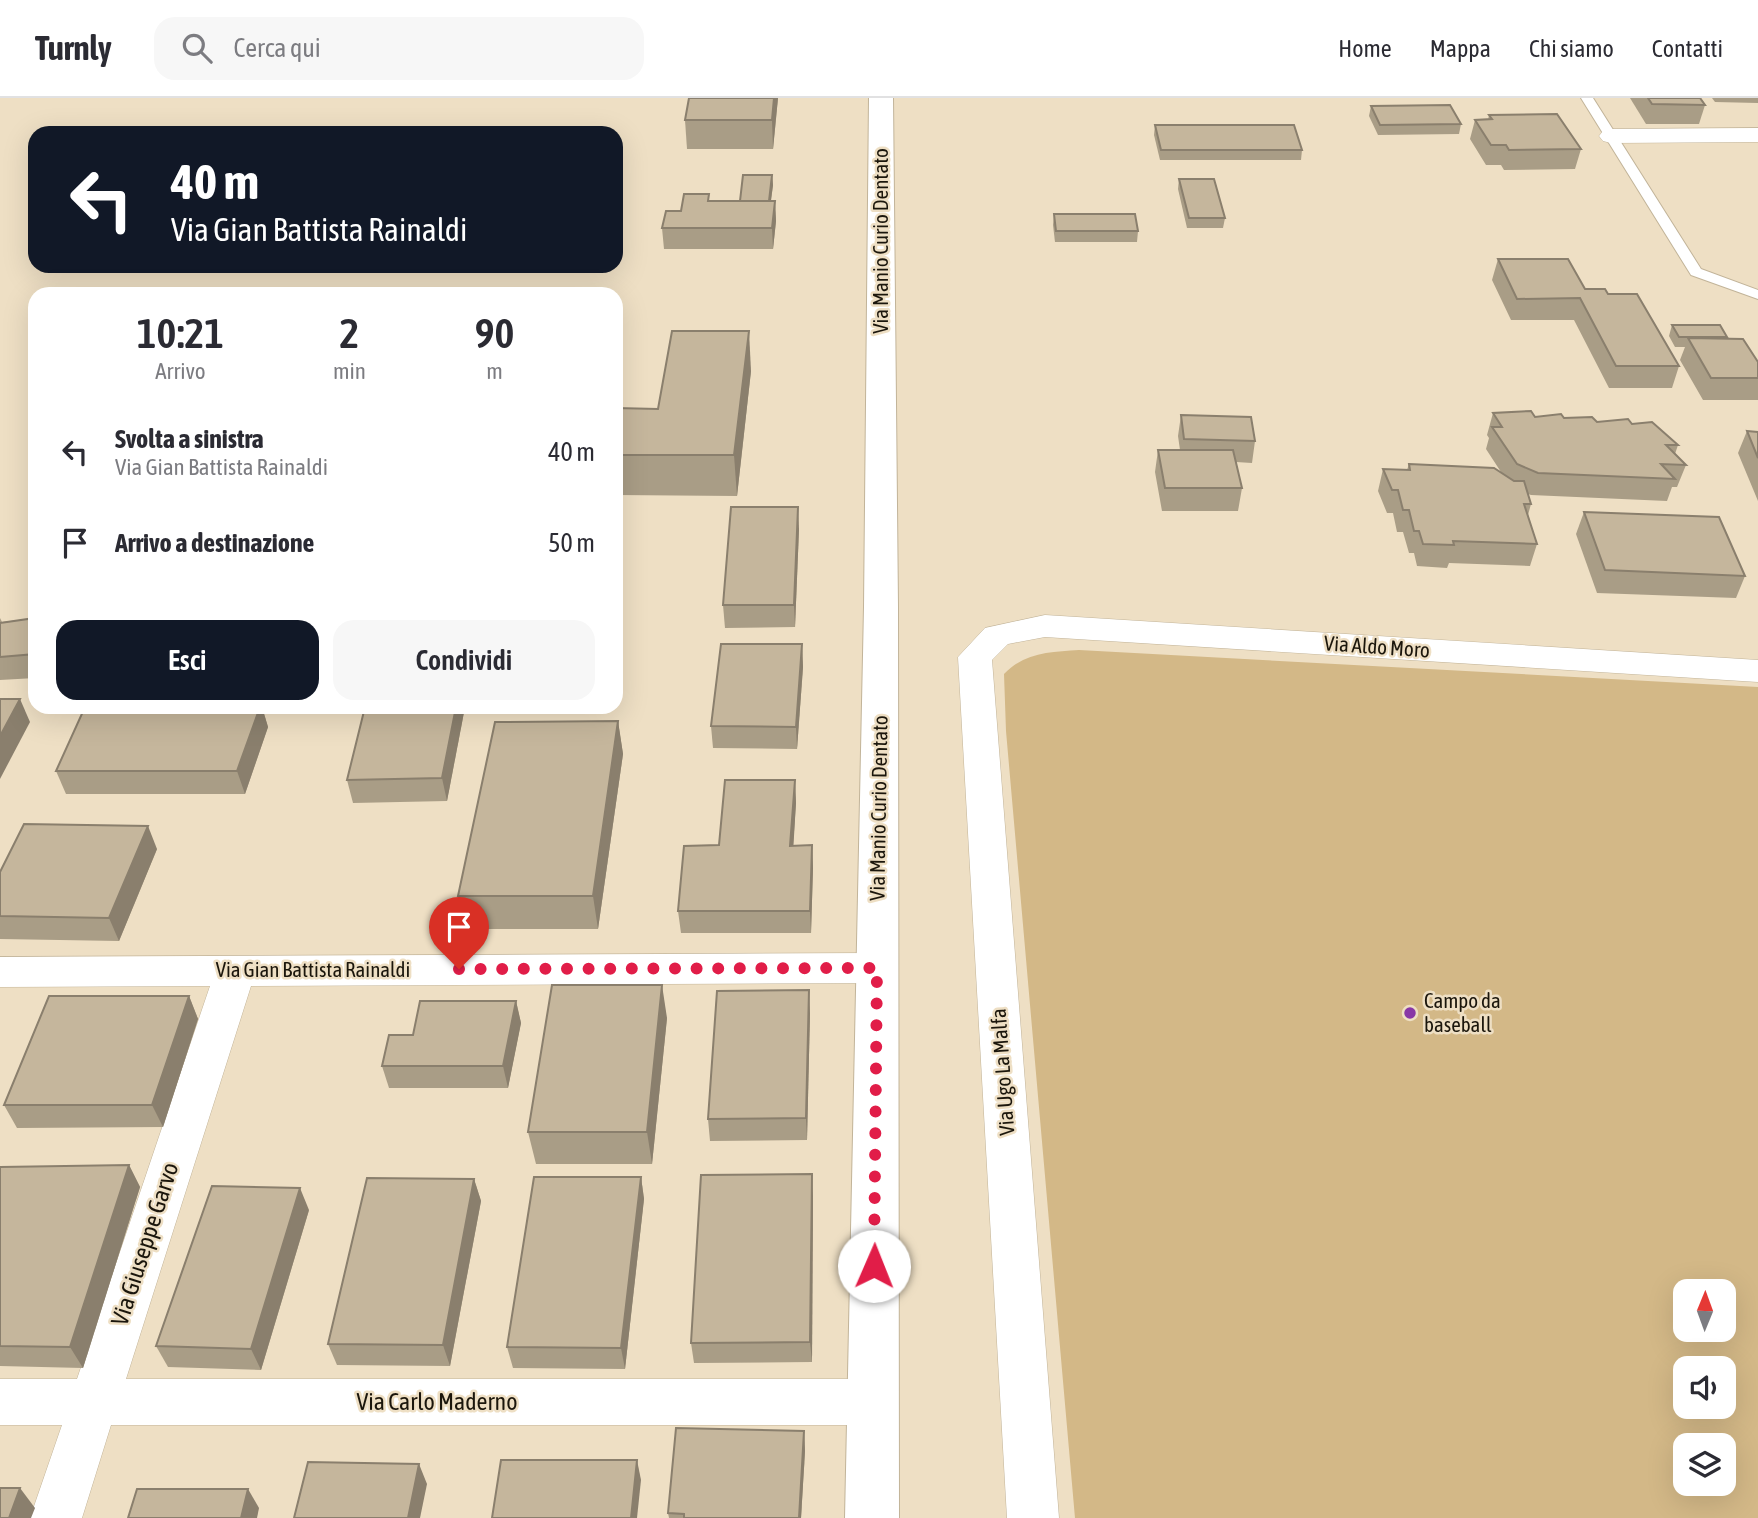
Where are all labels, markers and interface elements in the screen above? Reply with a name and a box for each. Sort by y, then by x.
search box [154,17,644,80]
text: Turnly [35,29,112,67]
icon: search [178,29,216,67]
text: Cerca qui [234,33,321,63]
text: Home [1338,35,1392,62]
text: Mappa [1430,35,1491,62]
text: Chi siamo [1529,35,1614,62]
text: Contatti [1652,35,1723,62]
street label: Via Manio Curio Dentato [868,148,892,334]
text: 40 m [171,153,259,209]
icon: left [56,154,147,245]
text: Via Gian Battista Rainaldi [171,211,467,248]
text: 10:21 [137,309,224,357]
text: 2 [340,309,359,357]
text: 90 [475,309,514,357]
text: Arrivo [155,358,206,384]
text: min [333,358,366,384]
text: m [486,358,503,384]
text: Svolta a sinistra [115,424,264,454]
icon: left [56,433,94,471]
text: 40 m [548,437,595,467]
text: Via Gian Battista Rainaldi [115,454,328,480]
icon: arrive [56,524,94,562]
text: Arrivo a destinazione [115,528,314,558]
text: 50 m [548,528,595,558]
button: Esci [56,620,319,700]
button: Condividi [333,620,595,700]
street label: Via Aldo Moro [1323,630,1431,662]
street label: Via Manio Curio Dentato [864,715,892,901]
pin [429,897,489,969]
icon: arrive [440,908,478,946]
street label: Via Gian Battista Rainaldi [216,957,410,981]
place label: Campo da baseball [1424,988,1501,1036]
marker: Campo da baseball [1402,1005,1418,1021]
street label: Via Ugo La Malfa [986,1008,1018,1136]
street label: Via Giuseppe Garvo [105,1159,184,1329]
position arrow [837,1229,911,1303]
north arrow [1673,1279,1736,1342]
map controls [1673,1279,1736,1496]
button: sound [1673,1356,1736,1419]
street label: Via Carlo Maderno [357,1388,517,1415]
button: layers [1673,1433,1736,1496]

